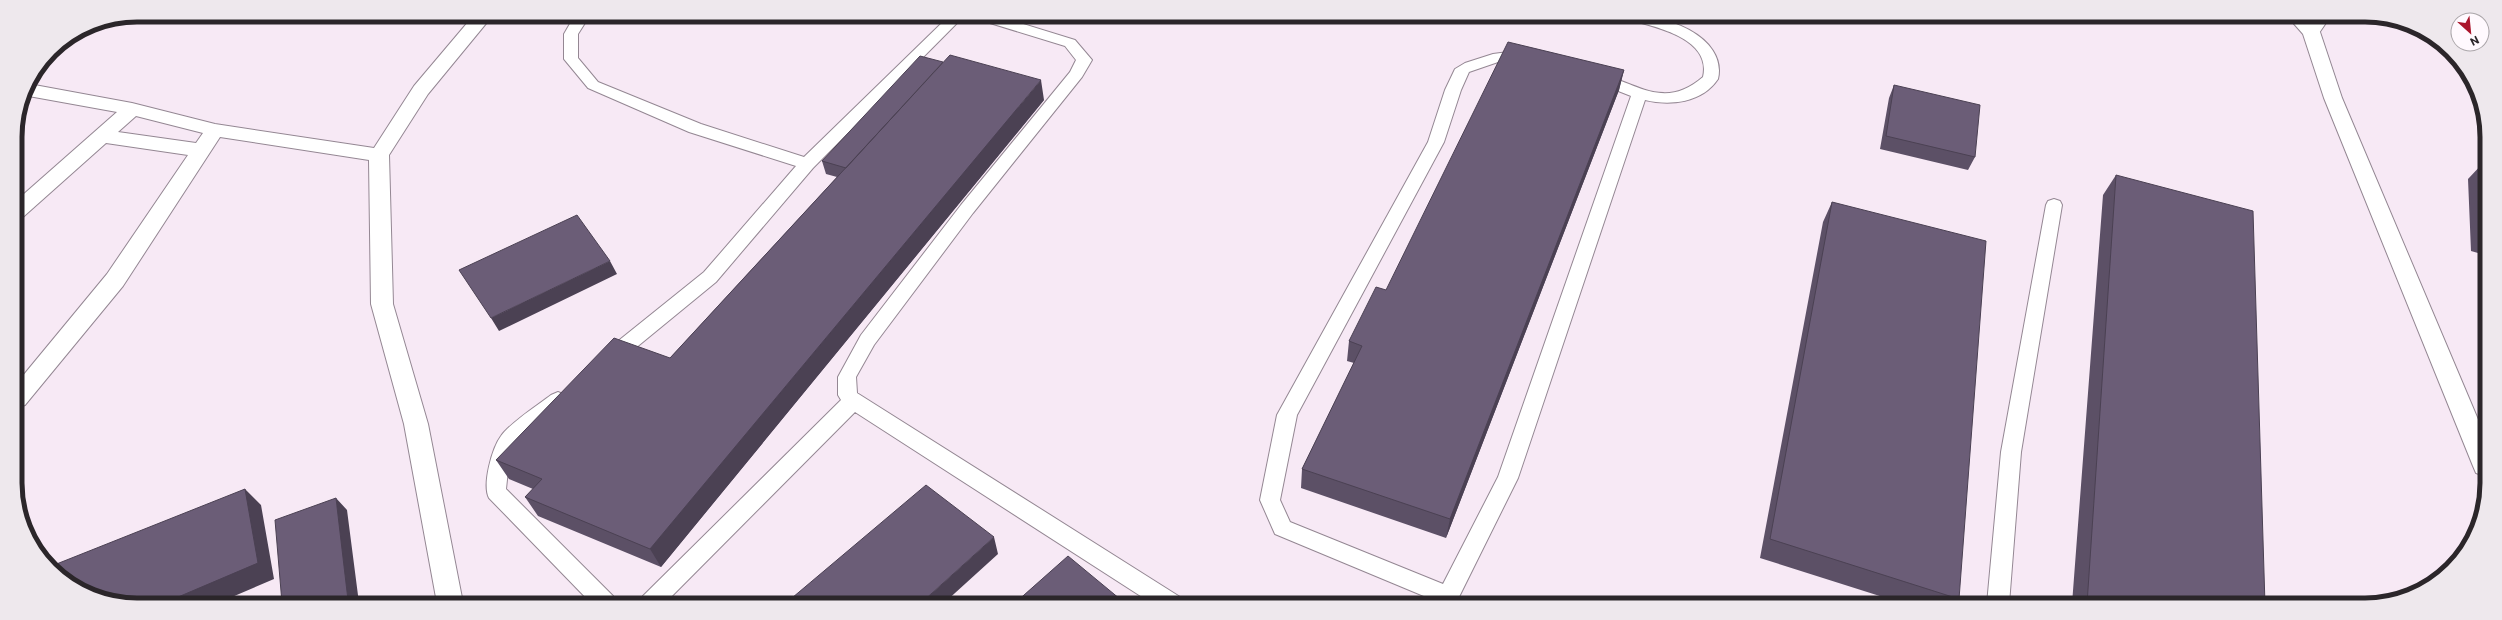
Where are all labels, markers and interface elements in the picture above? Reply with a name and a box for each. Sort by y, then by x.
north arrow [2450,12,2490,52]
text: N [2468,34,2481,49]

